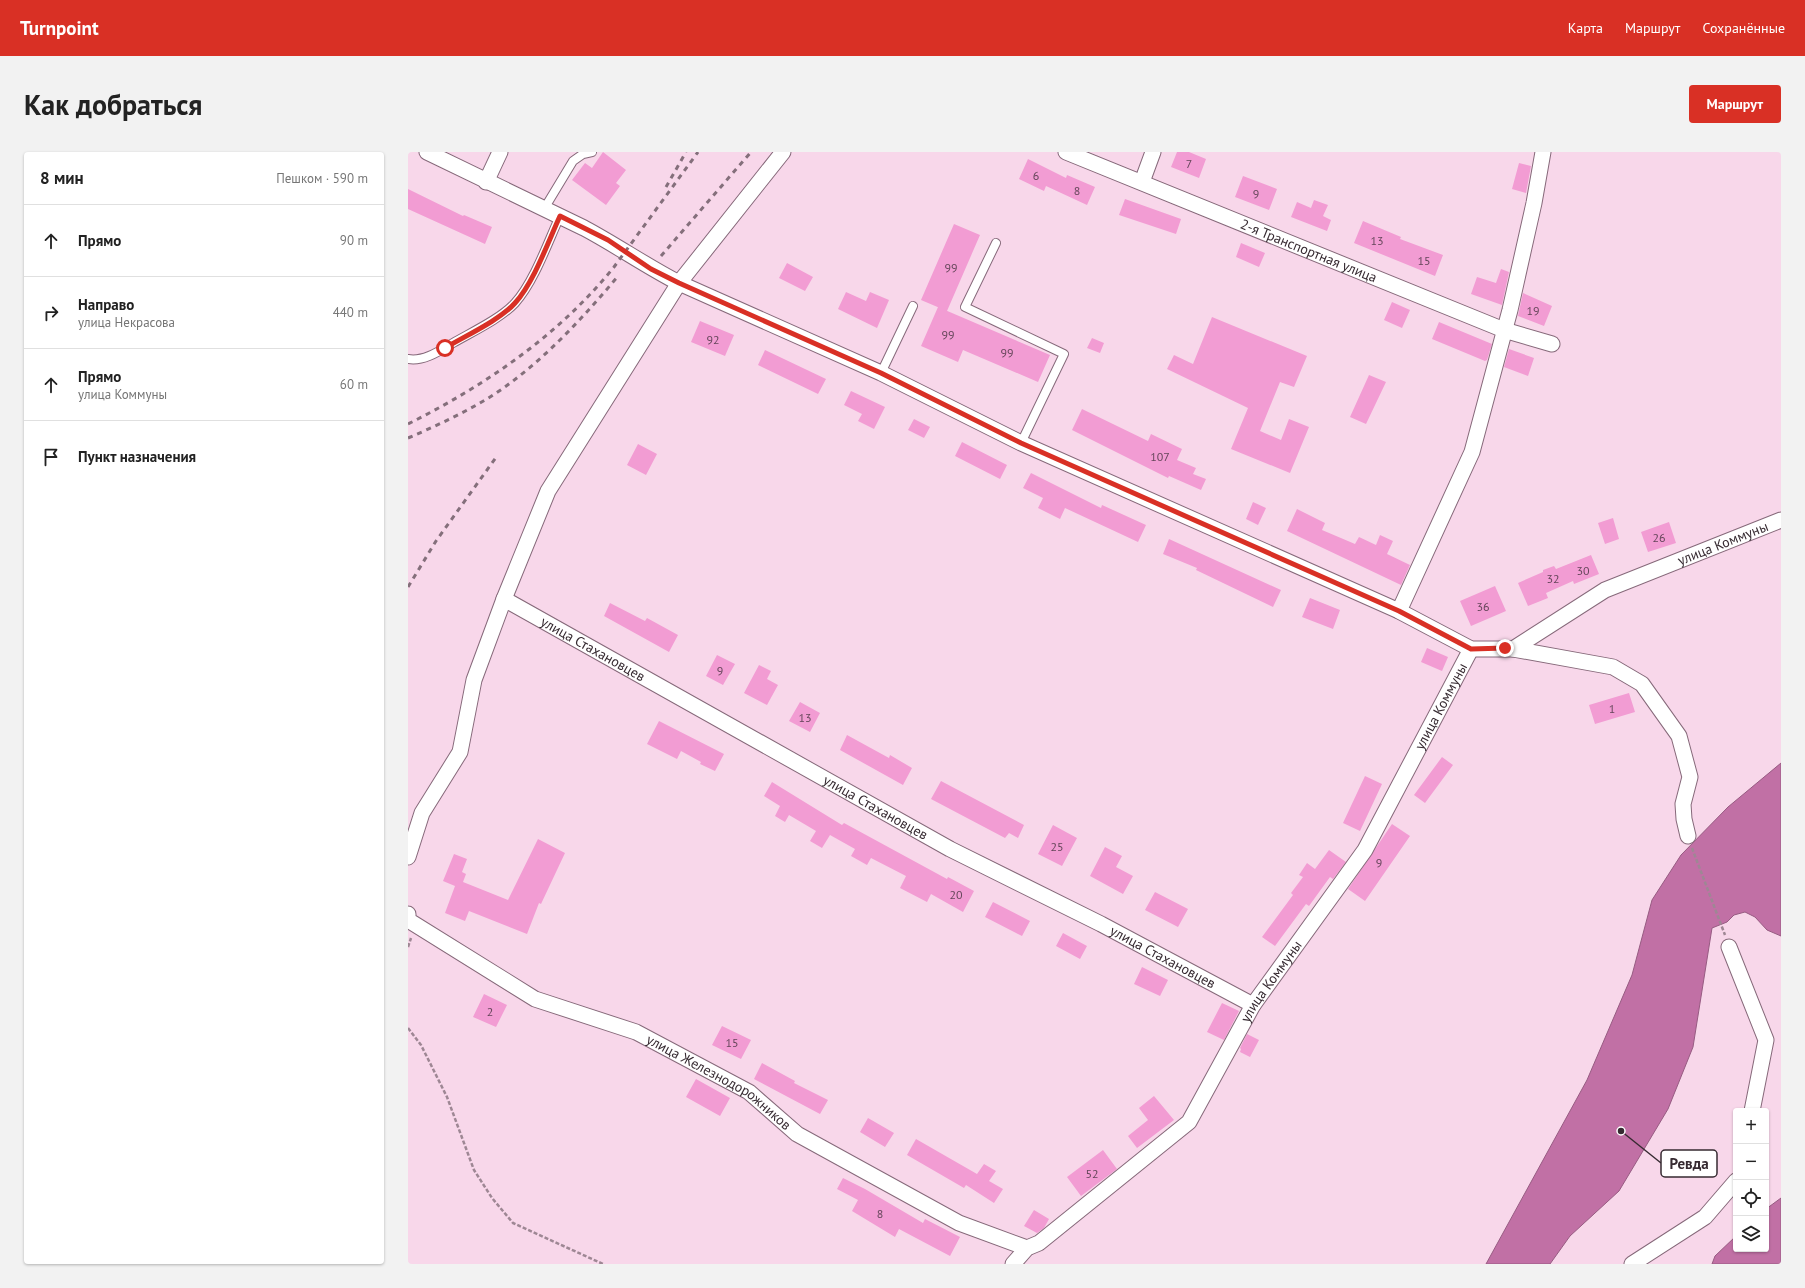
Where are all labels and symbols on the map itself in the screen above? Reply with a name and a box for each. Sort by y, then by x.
house number: 7 [1186,156,1192,171]
house number: 6 [1033,168,1039,183]
house number: 8 [1074,183,1080,198]
house number: 9 [1253,186,1259,201]
street label: 2-я Транспортная улица [1238,215,1380,286]
house number: 13 [1370,233,1384,248]
house number: 15 [1417,253,1431,268]
house number: 99 [944,260,958,275]
house number: 19 [1526,303,1540,318]
house number: 99 [941,327,955,342]
house number: 92 [706,332,720,347]
route start [436,339,454,357]
house number: 99 [1000,345,1014,360]
house number: 107 [1150,449,1170,464]
street label: улица Коммуны [1675,517,1771,569]
house number: 26 [1652,530,1666,545]
house number: 30 [1576,563,1590,578]
house number: 32 [1546,571,1560,586]
house number: 36 [1476,599,1490,614]
street label: улица Стахановцев [537,612,648,685]
route end [1496,639,1514,657]
street label: улица Коммуны [1410,660,1471,753]
house number: 9 [717,663,723,678]
house number: 1 [1609,701,1615,716]
house number: 13 [798,710,812,725]
street label: улица Стахановцев [820,771,931,844]
house number: 25 [1050,839,1064,854]
house number: 9 [1376,855,1382,870]
house number: 20 [949,887,963,902]
street label: улица Стахановцев [1107,921,1219,992]
street label: улица Коммуны [1236,937,1306,1025]
house number: 2 [487,1004,493,1019]
street label: улица Железнодорожников [643,1030,795,1134]
house number: 15 [725,1035,739,1050]
callout: Ревда [1661,1150,1717,1177]
text: Ревда [1669,1154,1709,1173]
house number: 52 [1085,1166,1099,1181]
house number: 8 [877,1206,883,1221]

